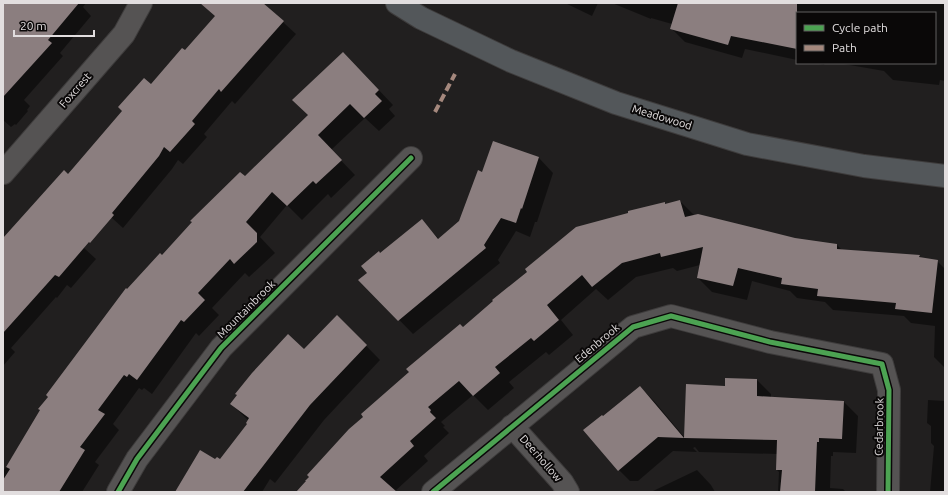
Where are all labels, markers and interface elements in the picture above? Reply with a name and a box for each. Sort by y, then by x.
scale bar [14,12,94,38]
legend [796,12,936,64]
text: 20 m [20,19,47,32]
text: Cycle path [832,21,888,34]
text: Path [832,41,857,54]
street label: Foxcrest [57,70,94,110]
street label: Meadowood [631,102,693,132]
street label: Mountainbrook [215,277,278,340]
street label: Edenbrook [573,321,622,365]
street label: Cedarbrook [872,397,886,456]
street label: Deerhollow [518,432,565,484]

